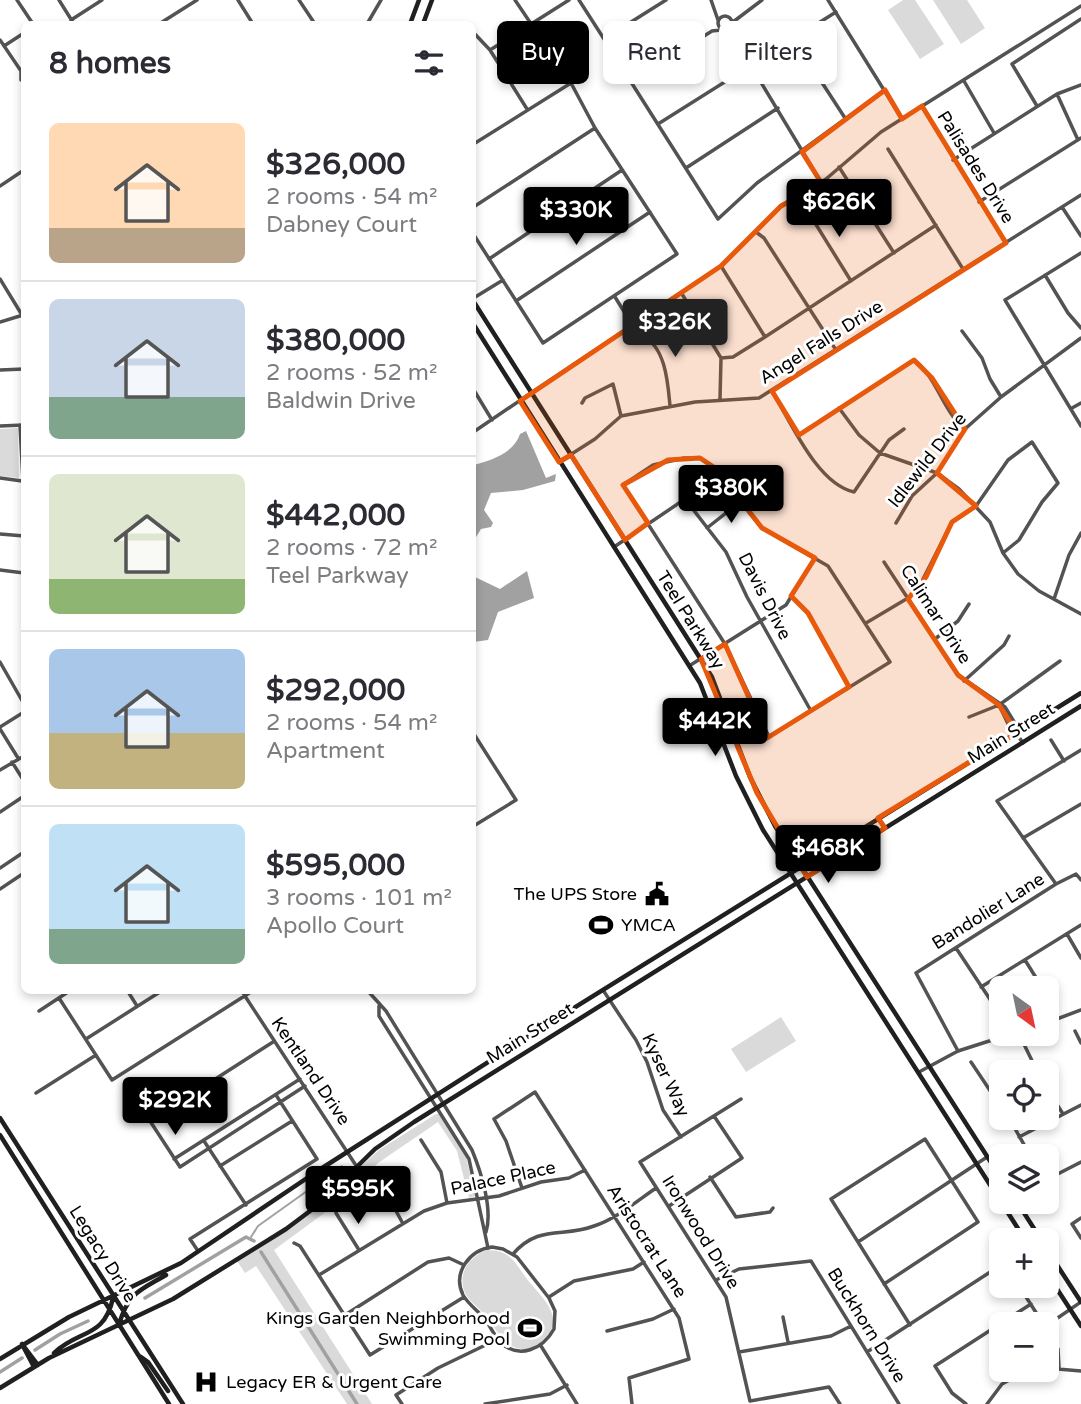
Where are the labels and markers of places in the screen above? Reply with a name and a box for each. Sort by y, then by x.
pin: $626K [790,180,888,239]
pin: $330K [527,188,625,247]
pin: $326K [626,300,724,359]
pin: $380K [682,466,780,525]
pin: $442K [666,698,764,758]
pin: $468K [779,826,877,885]
public building icon: The UPS Store [643,880,671,908]
place label: The UPS Store [514,883,637,905]
sports icon: YMCA [587,911,615,939]
place label: YMCA [621,914,676,936]
pin: $292K [126,1078,224,1137]
pin: $595K [309,1166,407,1226]
place label: Kings Garden Neighborhood Swimming Pool [266,1307,510,1350]
sports icon: Kings Garden Neighborhood Swimming Pool [516,1314,544,1342]
hospital icon: Legacy ER & Urgent Care [192,1368,220,1396]
place label: Legacy ER & Urgent Care [226,1371,442,1393]

